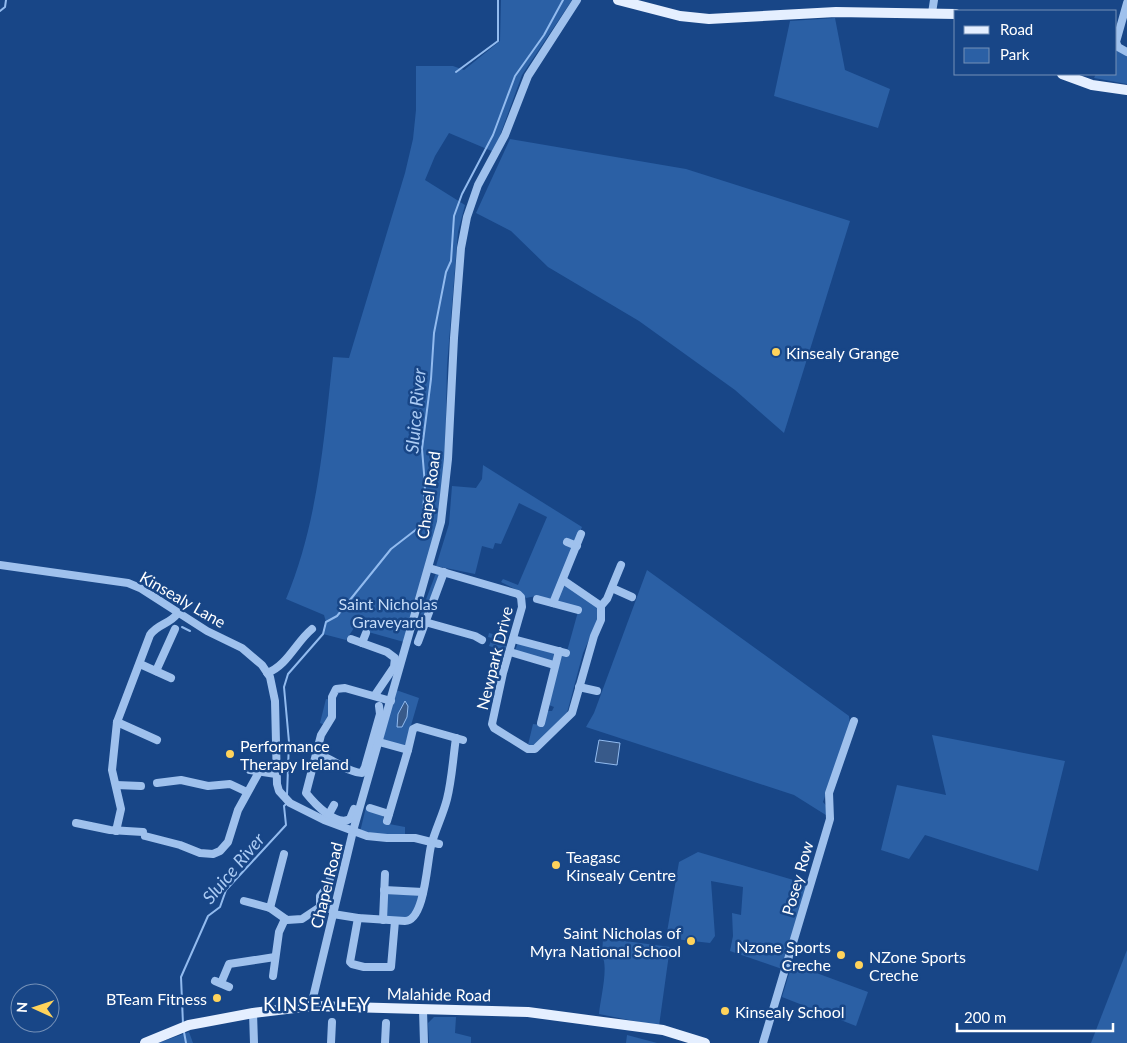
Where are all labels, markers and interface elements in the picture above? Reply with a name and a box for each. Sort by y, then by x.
legend [954,10,1117,75]
text: Road [1000,20,1033,38]
text: Park [1000,45,1030,63]
place label: Kinsealy Grange [786,343,899,362]
marker: Kinsealy Grange [770,346,782,358]
water label: Sluice River [400,367,430,454]
street label: Chapel Road [412,450,444,540]
street label: Kinsealy Lane [137,567,229,631]
park label: Saint Nicholas Graveyard [338,594,438,631]
street label: Newpark Drive [472,604,516,712]
place label: Performance Therapy Ireland [240,736,349,773]
marker: Performance Therapy Ireland [224,748,236,760]
water label: Sluice River [197,828,269,908]
street label: Posey Row [777,838,817,917]
street label: Chapel Road [306,840,346,930]
place label: Teagasc Kinsealy Centre [566,847,676,884]
marker: Teagasc Kinsealy Centre [550,859,562,871]
place label: Saint Nicholas of Myra National School [530,923,681,960]
marker: Saint Nicholas of Myra National School [685,935,697,947]
place label: Nzone Sports Creche [736,937,831,974]
place label: NZone Sports Creche [869,947,966,984]
marker: Nzone Sports Creche [835,949,847,961]
marker: NZone Sports Creche [853,959,865,971]
north arrow [10,983,60,1033]
street label: Malahide Road [387,984,491,1004]
place label: BTeam Fitness [106,989,207,1008]
marker: BTeam Fitness [211,992,223,1004]
district label: KINSEALEY [263,992,371,1015]
scale bar [957,1000,1113,1032]
text: N [13,1001,30,1013]
place label: Kinsealy School [735,1002,845,1021]
marker: Kinsealy School [719,1005,731,1017]
text: 200 m [964,1008,1006,1026]

